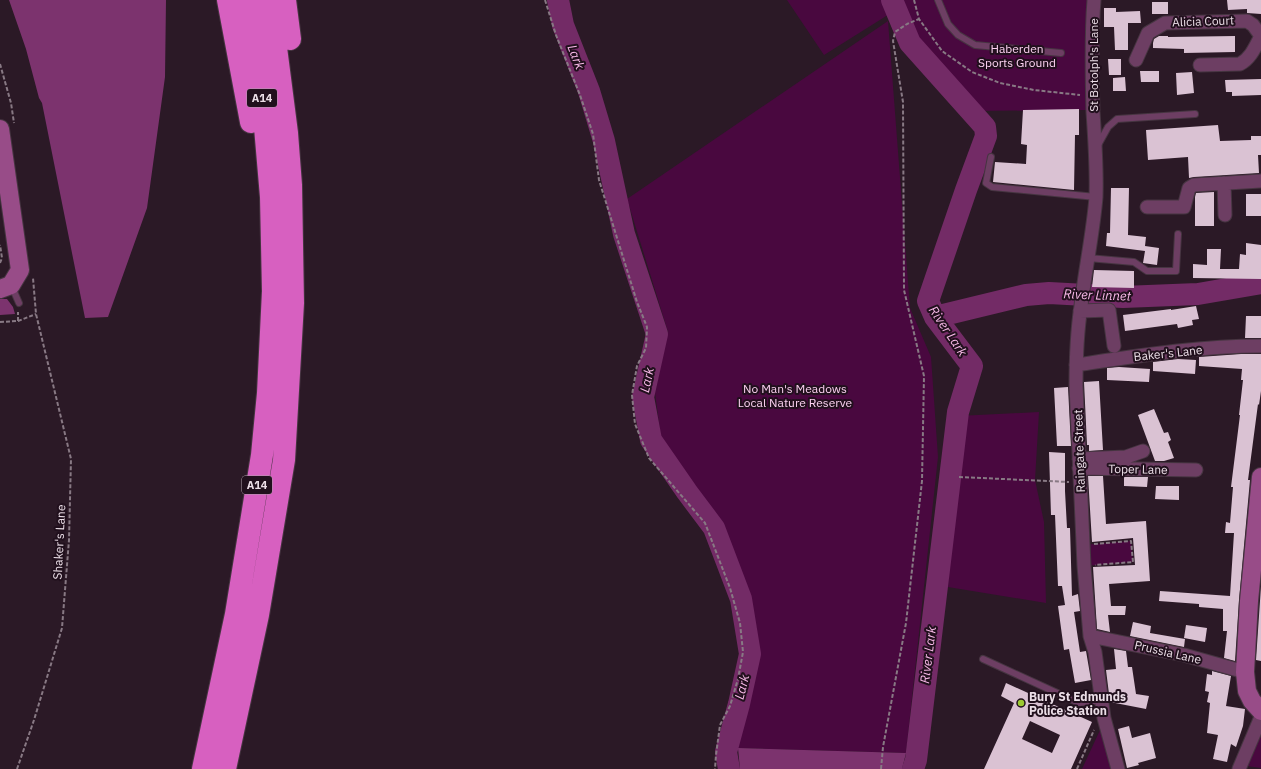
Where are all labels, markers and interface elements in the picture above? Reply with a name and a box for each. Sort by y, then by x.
street label: Alicia Court [1172,12,1234,30]
street label: St Botolph's Lane [1086,18,1101,112]
park label: Haberden Sports Ground [978,41,1056,70]
water label: Lark [564,42,589,72]
road number: A14 [247,89,277,107]
water label: River Linnet [1063,285,1132,305]
water label: River Lark [925,302,971,360]
street label: Baker's Lane [1133,342,1204,364]
water label: Lark [636,366,658,394]
park label: No Man's Meadows Local Nature Reserve [738,381,853,410]
street label: Raingate Street [1070,409,1088,493]
street label: Toper Lane [1108,461,1168,477]
road number: A14 [242,476,272,494]
street label: Shaker's Lane [50,504,68,580]
water label: River Lark [916,625,940,685]
street label: Prussia Lane [1133,637,1203,667]
water label: Lark [731,672,753,701]
place label: Bury St Edmunds Police Station [1029,689,1126,718]
marker: Bury St Edmunds Police Station [1016,698,1026,708]

